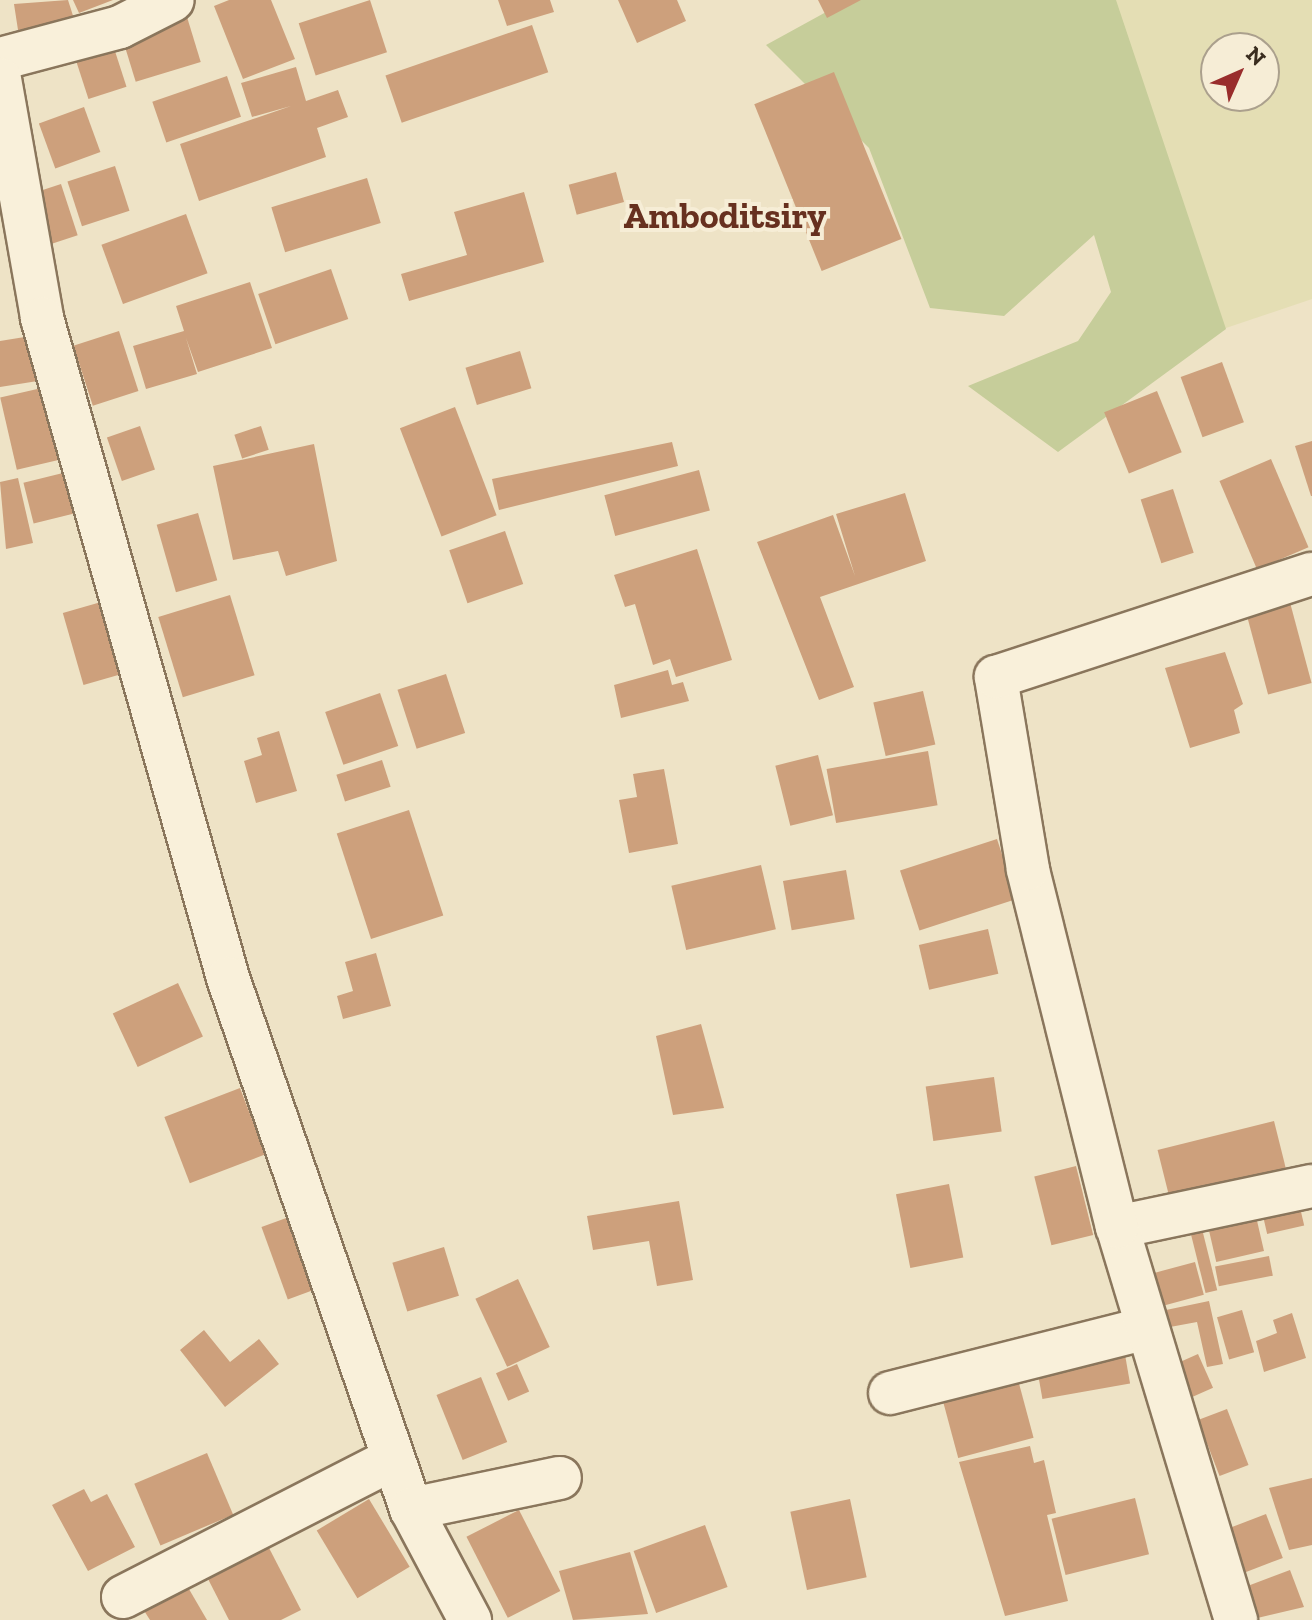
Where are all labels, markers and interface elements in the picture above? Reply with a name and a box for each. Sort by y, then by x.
north arrow [1200,32,1280,112]
text: N [1240,41,1271,72]
district label: Amboditsiry [624,194,826,238]

